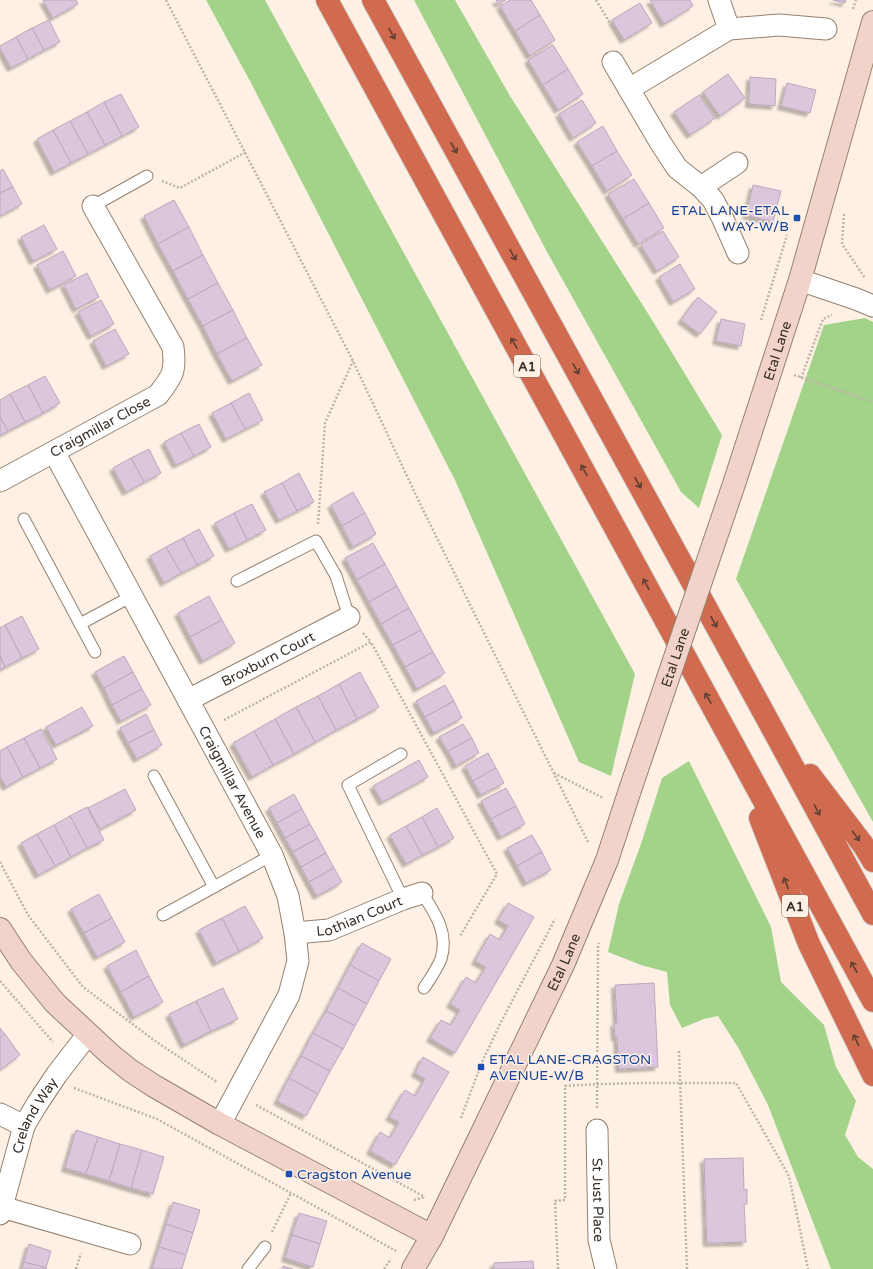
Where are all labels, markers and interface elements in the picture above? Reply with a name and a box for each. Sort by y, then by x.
one-way arrow [388,28,396,40]
one-way arrow [451,142,459,154]
place label: ETAL LANE-ETAL WAY-W/B [671,202,789,235]
marker: ETAL LANE-ETAL WAY-W/B [792,213,802,223]
one-way arrow [510,249,518,261]
street label: Etal Lane [760,319,795,383]
one-way arrow [510,338,518,350]
road number: A1 [514,355,540,377]
one-way arrow [572,363,580,375]
street label: Craigmillar Close [47,393,154,461]
one-way arrow [579,464,587,476]
one-way arrow [635,477,643,489]
one-way arrow [642,578,649,590]
one-way arrow [711,616,719,628]
street label: Etal Lane [658,626,693,689]
street label: Broxburn Court [219,628,318,690]
one-way arrow [704,692,712,704]
street label: Craigmillar Avenue [195,723,269,841]
one-way arrow [814,804,822,816]
one-way arrow [852,830,860,841]
one-way arrow [781,877,789,889]
street label: Lothian Court [316,892,405,940]
road number: A1 [782,895,808,917]
street label: Etal Lane [544,931,584,994]
one-way arrow [850,961,858,973]
one-way arrow [852,1034,859,1046]
place label: ETAL LANE-CRAGSTON AVENUE-W/B [489,1051,651,1084]
marker: ETAL LANE-CRAGSTON AVENUE-W/B [476,1062,486,1072]
street label: Creland Way [9,1074,62,1156]
street label: St Just Place [589,1158,607,1242]
place label: Cragston Avenue [297,1166,411,1183]
marker: Cragston Avenue [284,1169,294,1179]

